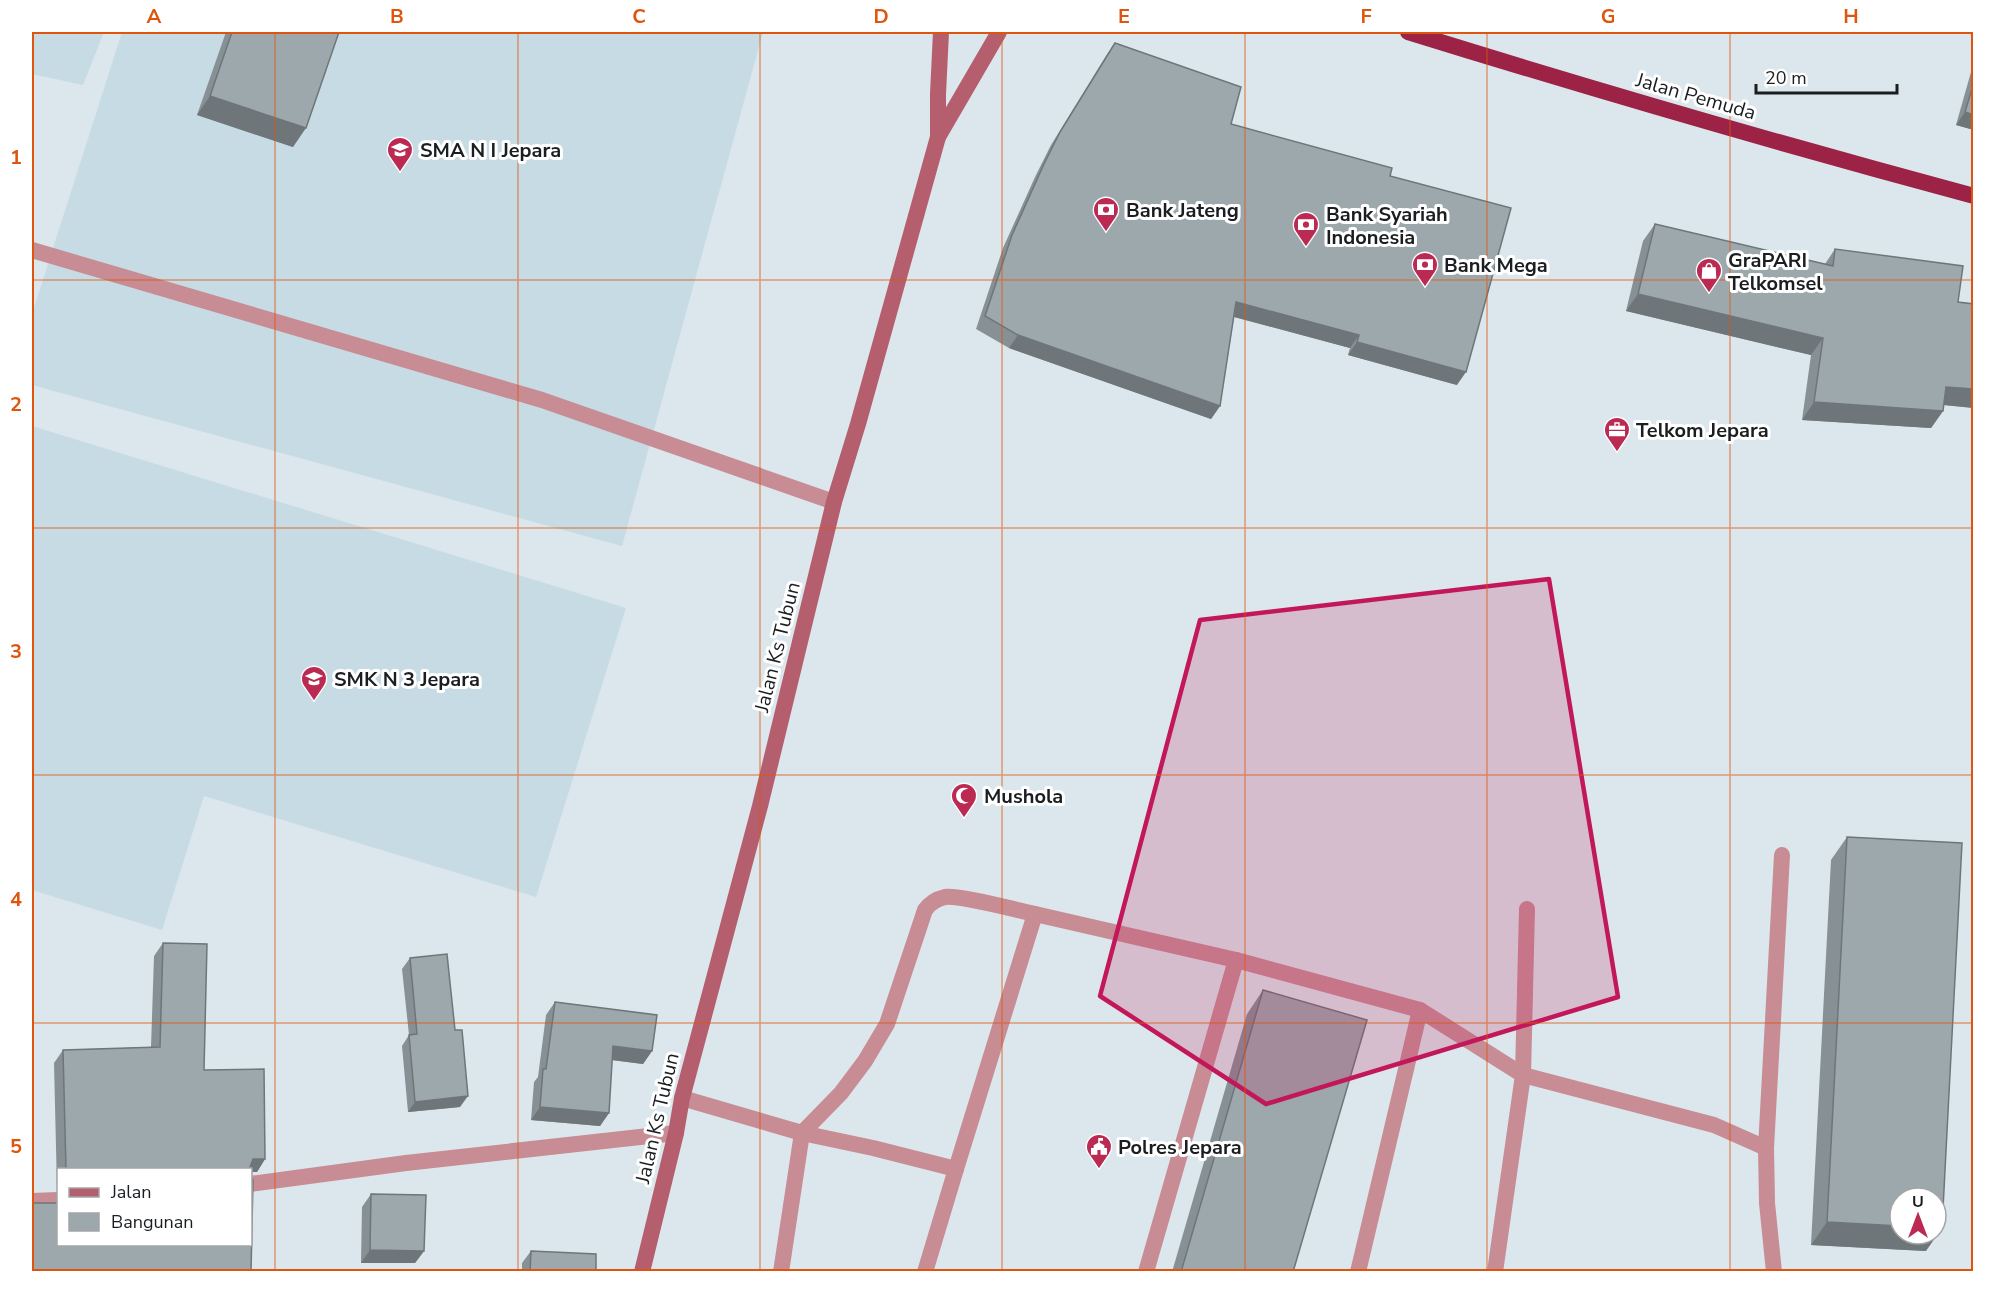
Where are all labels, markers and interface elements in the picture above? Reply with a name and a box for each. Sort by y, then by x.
text: A [147,3,162,30]
text: B [390,3,404,30]
text: C [632,3,646,30]
text: D [873,3,889,30]
text: E [1118,3,1130,30]
text: F [1360,3,1372,30]
text: G [1601,3,1615,30]
text: H [1843,3,1859,30]
scale bar [1756,57,1897,95]
street label: Jalan Pemuda [1632,66,1759,126]
text: 20 m [1765,66,1807,90]
school or university icon: SMA N I Jepara [385,135,415,173]
place label: SMA N I Jepara [420,137,561,164]
text: 1 [10,144,22,171]
bank icon: Bank Jateng [1091,195,1121,233]
place label: Bank Jateng [1126,197,1239,224]
place label: Bank Syariah Indonesia [1326,201,1448,251]
bank icon: Bank Syariah Indonesia [1291,210,1321,248]
place label: GraPARI Telkomsel [1728,247,1823,297]
bank icon: Bank Mega [1410,250,1440,288]
place label: Bank Mega [1444,252,1548,279]
shop icon: GraPARI Telkomsel [1694,256,1724,294]
text: 2 [10,391,22,418]
office icon: Telkom Jepara [1602,415,1632,453]
place label: Telkom Jepara [1636,417,1769,444]
street label: Jalan Ks Tubun [748,579,807,716]
text: 3 [10,638,22,665]
school or university icon: SMK N 3 Jepara [299,664,329,702]
place label: SMK N 3 Jepara [334,666,480,693]
mosque icon: Mushola [949,781,979,819]
place label: Mushola [984,783,1063,810]
text: 4 [10,886,22,913]
street label: Jalan Ks Tubun [629,1050,686,1187]
public building icon: Polres Jepara [1084,1132,1114,1170]
text: 5 [10,1133,22,1160]
place label: Polres Jepara [1118,1134,1242,1161]
legend [57,1168,252,1246]
text: Jalan [110,1180,151,1204]
north arrow [1888,1186,1948,1246]
text: U [1912,1191,1924,1213]
text: Bangunan [111,1210,194,1234]

